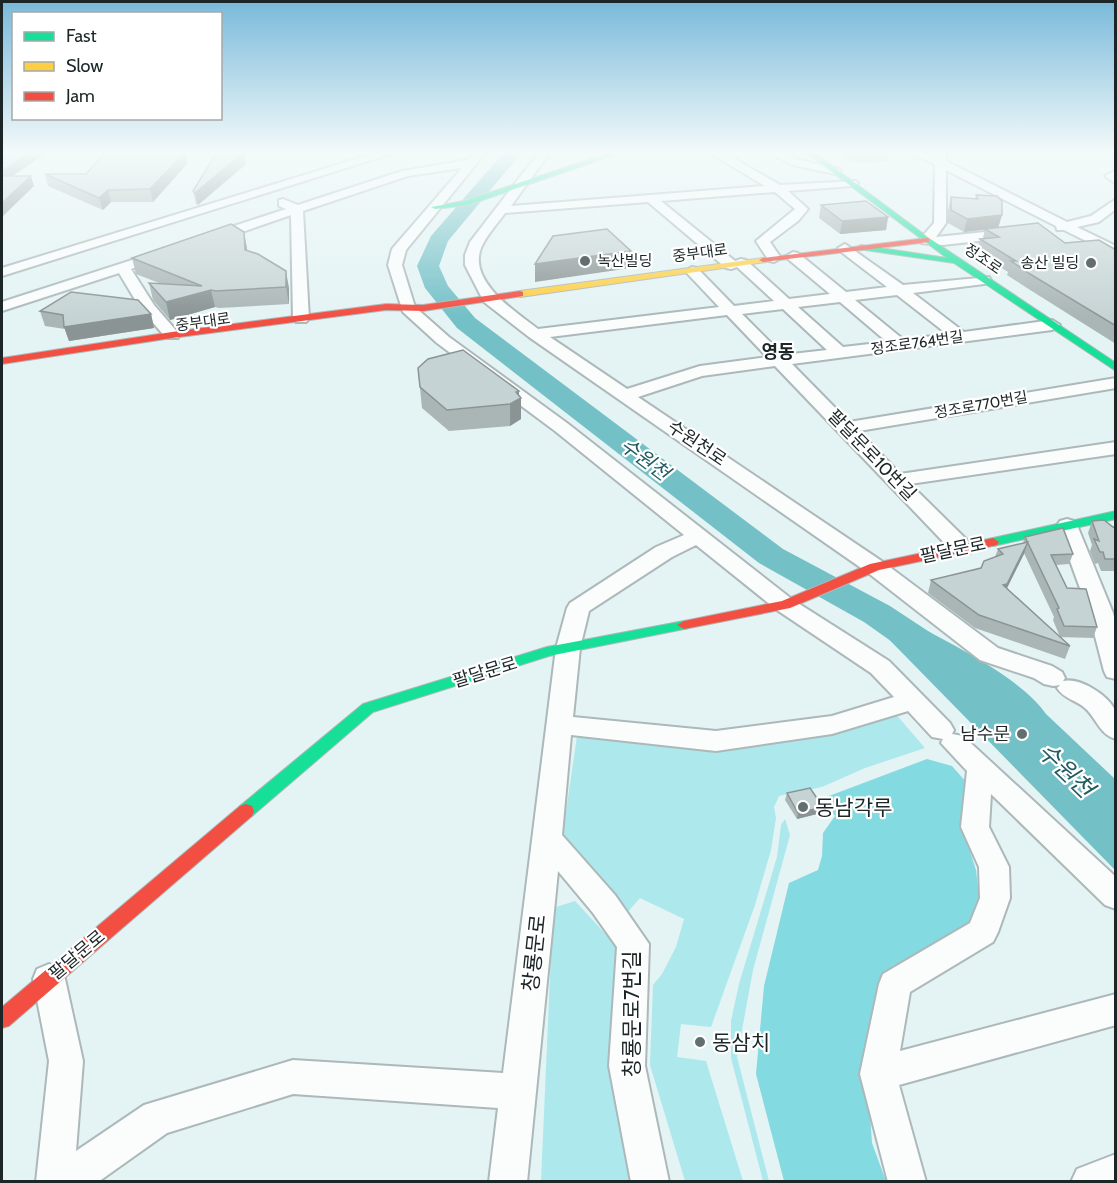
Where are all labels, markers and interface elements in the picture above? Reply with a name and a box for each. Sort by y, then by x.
legend [12,12,222,120]
text: Fast [66,25,97,47]
text: Slow [66,55,103,77]
text: Jam [65,85,95,107]
street label: 중부대로 [671,240,729,266]
street label: 정조로 [961,240,1005,278]
place label: 녹산빌딩 [597,252,652,270]
marker: 녹산빌딩 [578,254,592,268]
place label: 송산 빌딩 [1020,254,1079,272]
marker: 송산 빌딩 [1084,256,1098,270]
street label: 중부대로 [174,309,232,335]
street label: 정조로764번길 [870,328,964,358]
district label: 영동 [761,341,795,363]
street label: 정조로770번길 [933,388,1029,422]
street label: 팔달문로10번길 [823,405,921,505]
street label: 수원천로 [663,415,731,471]
water label: 수원천 [616,433,676,487]
street label: 팔달문로 [918,532,988,568]
street label: 팔달문로 [450,652,520,692]
place label: 남수문 [960,723,1010,745]
marker: 남수문 [1015,727,1029,741]
water label: 수원천 [1032,737,1102,805]
place label: 동남각루 [815,795,892,820]
marker: 동남각루 [796,800,810,814]
street label: 창룡문로 [518,913,550,993]
street label: 팔달문로 [45,925,109,985]
street label: 창룡문로7번길 [619,951,644,1077]
place label: 동삼치 [712,1030,770,1055]
marker: 동삼치 [693,1035,707,1049]

